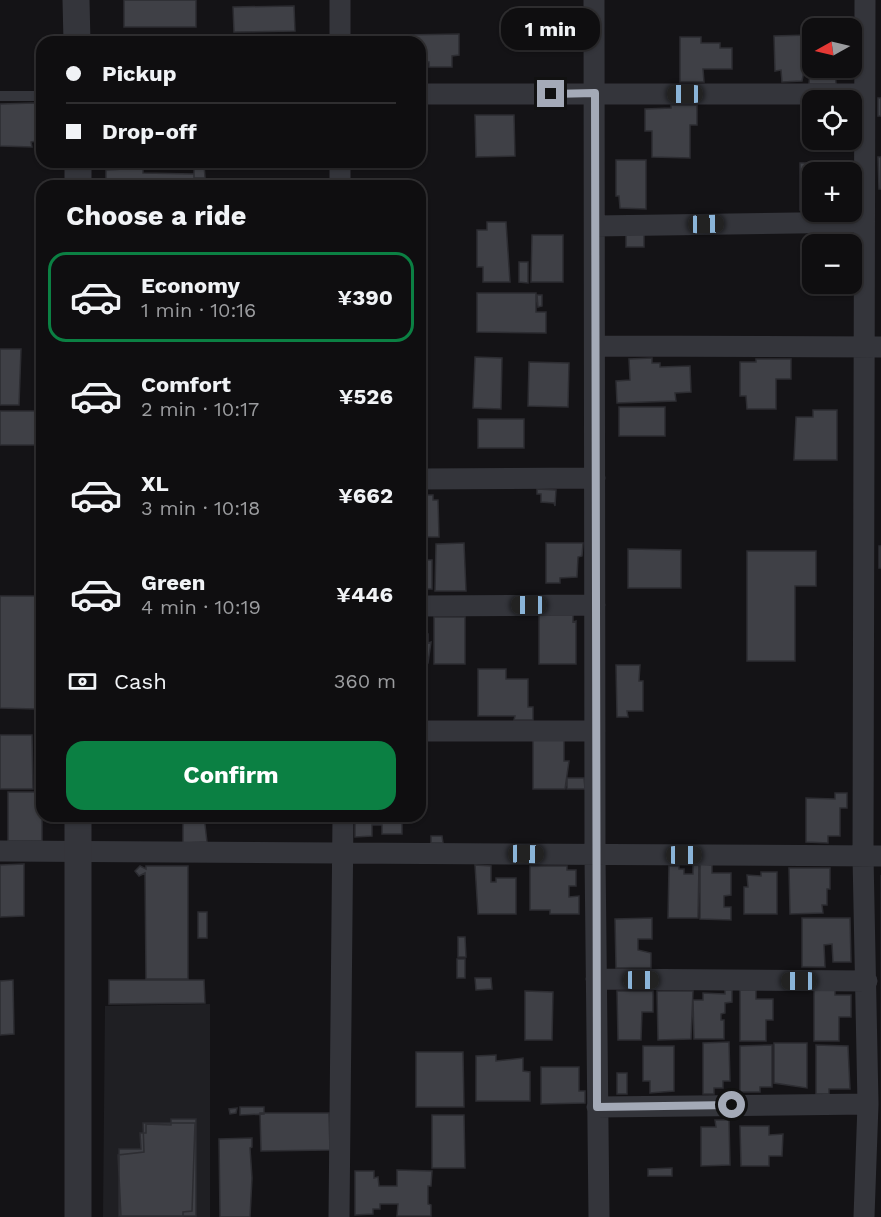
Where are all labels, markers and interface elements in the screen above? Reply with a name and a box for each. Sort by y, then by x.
callout: 1 min [502,7,600,49]
text: 1 min [525,17,576,41]
north arrow [802,18,862,78]
map controls [802,18,862,294]
text: Pickup [102,61,177,86]
route end [537,80,564,107]
car [667,85,703,103]
button: locate [802,90,862,150]
text: Drop-off [102,119,197,144]
button: + [802,162,862,222]
text: Choose a ride [66,200,246,232]
car [688,215,724,233]
button: − [802,234,862,294]
icon: car [69,270,123,324]
text: Economy [141,273,240,298]
text: ¥390 [338,285,393,310]
text: 1 min · 10:16 [141,298,256,322]
icon: car [69,369,123,423]
text: Comfort [141,372,231,397]
text: ¥526 [339,384,393,409]
text: 2 min · 10:17 [141,397,259,421]
icon: car [69,468,123,522]
text: XL [141,471,169,496]
text: ¥662 [338,483,393,508]
text: 3 min · 10:18 [141,496,260,520]
icon: car [69,567,123,621]
text: Green [141,570,205,595]
text: ¥446 [336,582,393,607]
text: 4 min · 10:19 [141,595,261,619]
car [511,596,547,614]
icon: cash [66,665,99,698]
text: Cash [114,669,167,694]
text: 360 m [334,669,396,693]
button: Confirm [66,741,396,810]
car [508,845,544,863]
car [666,846,702,864]
car [623,971,659,989]
car [781,972,817,990]
route start [718,1091,745,1118]

